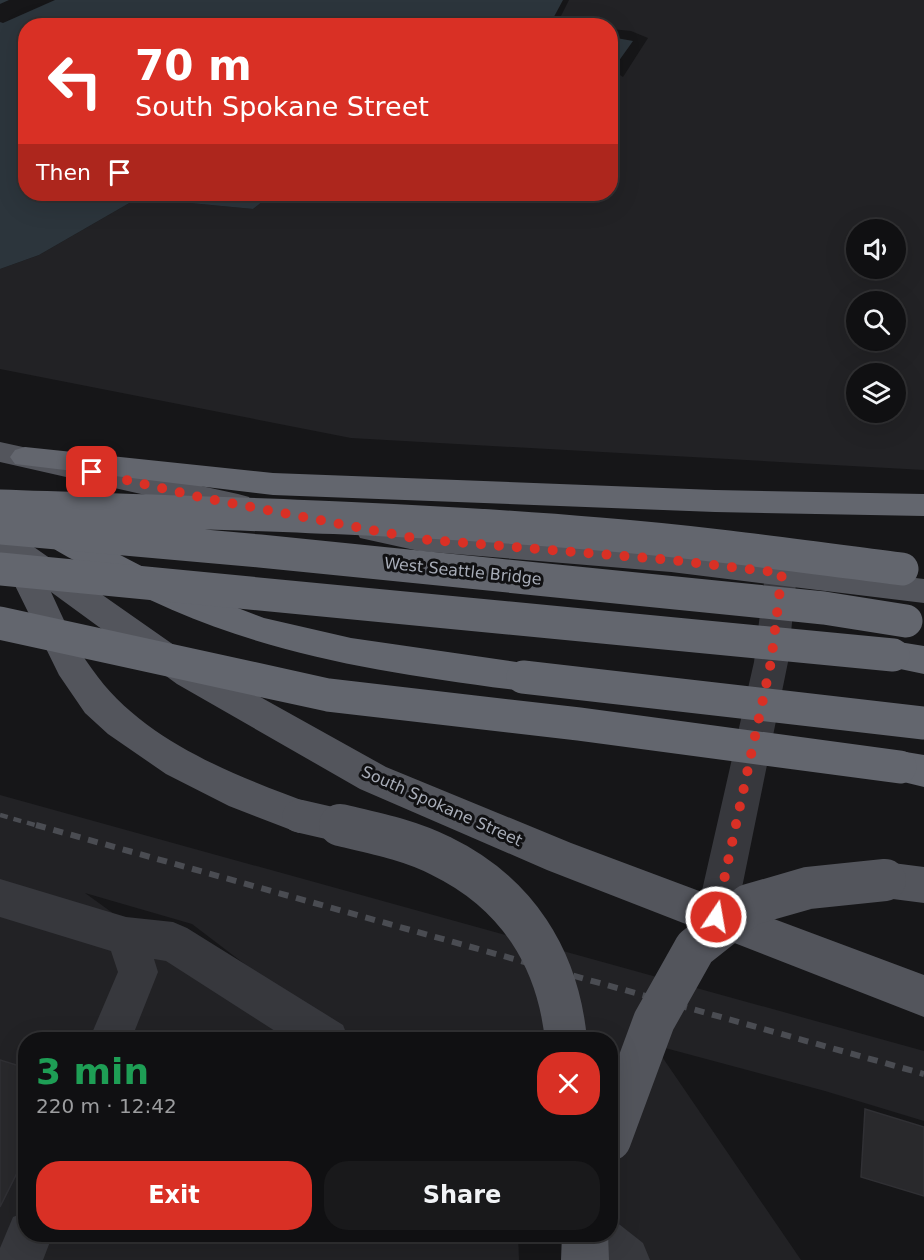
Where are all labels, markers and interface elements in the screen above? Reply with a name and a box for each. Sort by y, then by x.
text: 70 m [135,41,252,90]
icon: left [36,42,114,120]
text: South Spokane Street [135,91,429,122]
icon: arrive [103,156,136,189]
text: Then [36,160,91,185]
map controls [846,219,906,423]
button: sound [846,219,906,279]
button: search [846,291,906,351]
button: layers [846,363,906,423]
pin [66,446,117,497]
icon: arrive [75,455,108,488]
street label: West Seattle Bridge [383,553,543,589]
street label: South Spokane Street [359,762,525,850]
position arrow [684,885,748,949]
text: 3 min [36,1051,149,1092]
button: close [537,1052,600,1115]
text: 220 m · 12:42 [36,1094,177,1118]
button: Exit [36,1161,312,1230]
button: Share [324,1161,600,1230]

